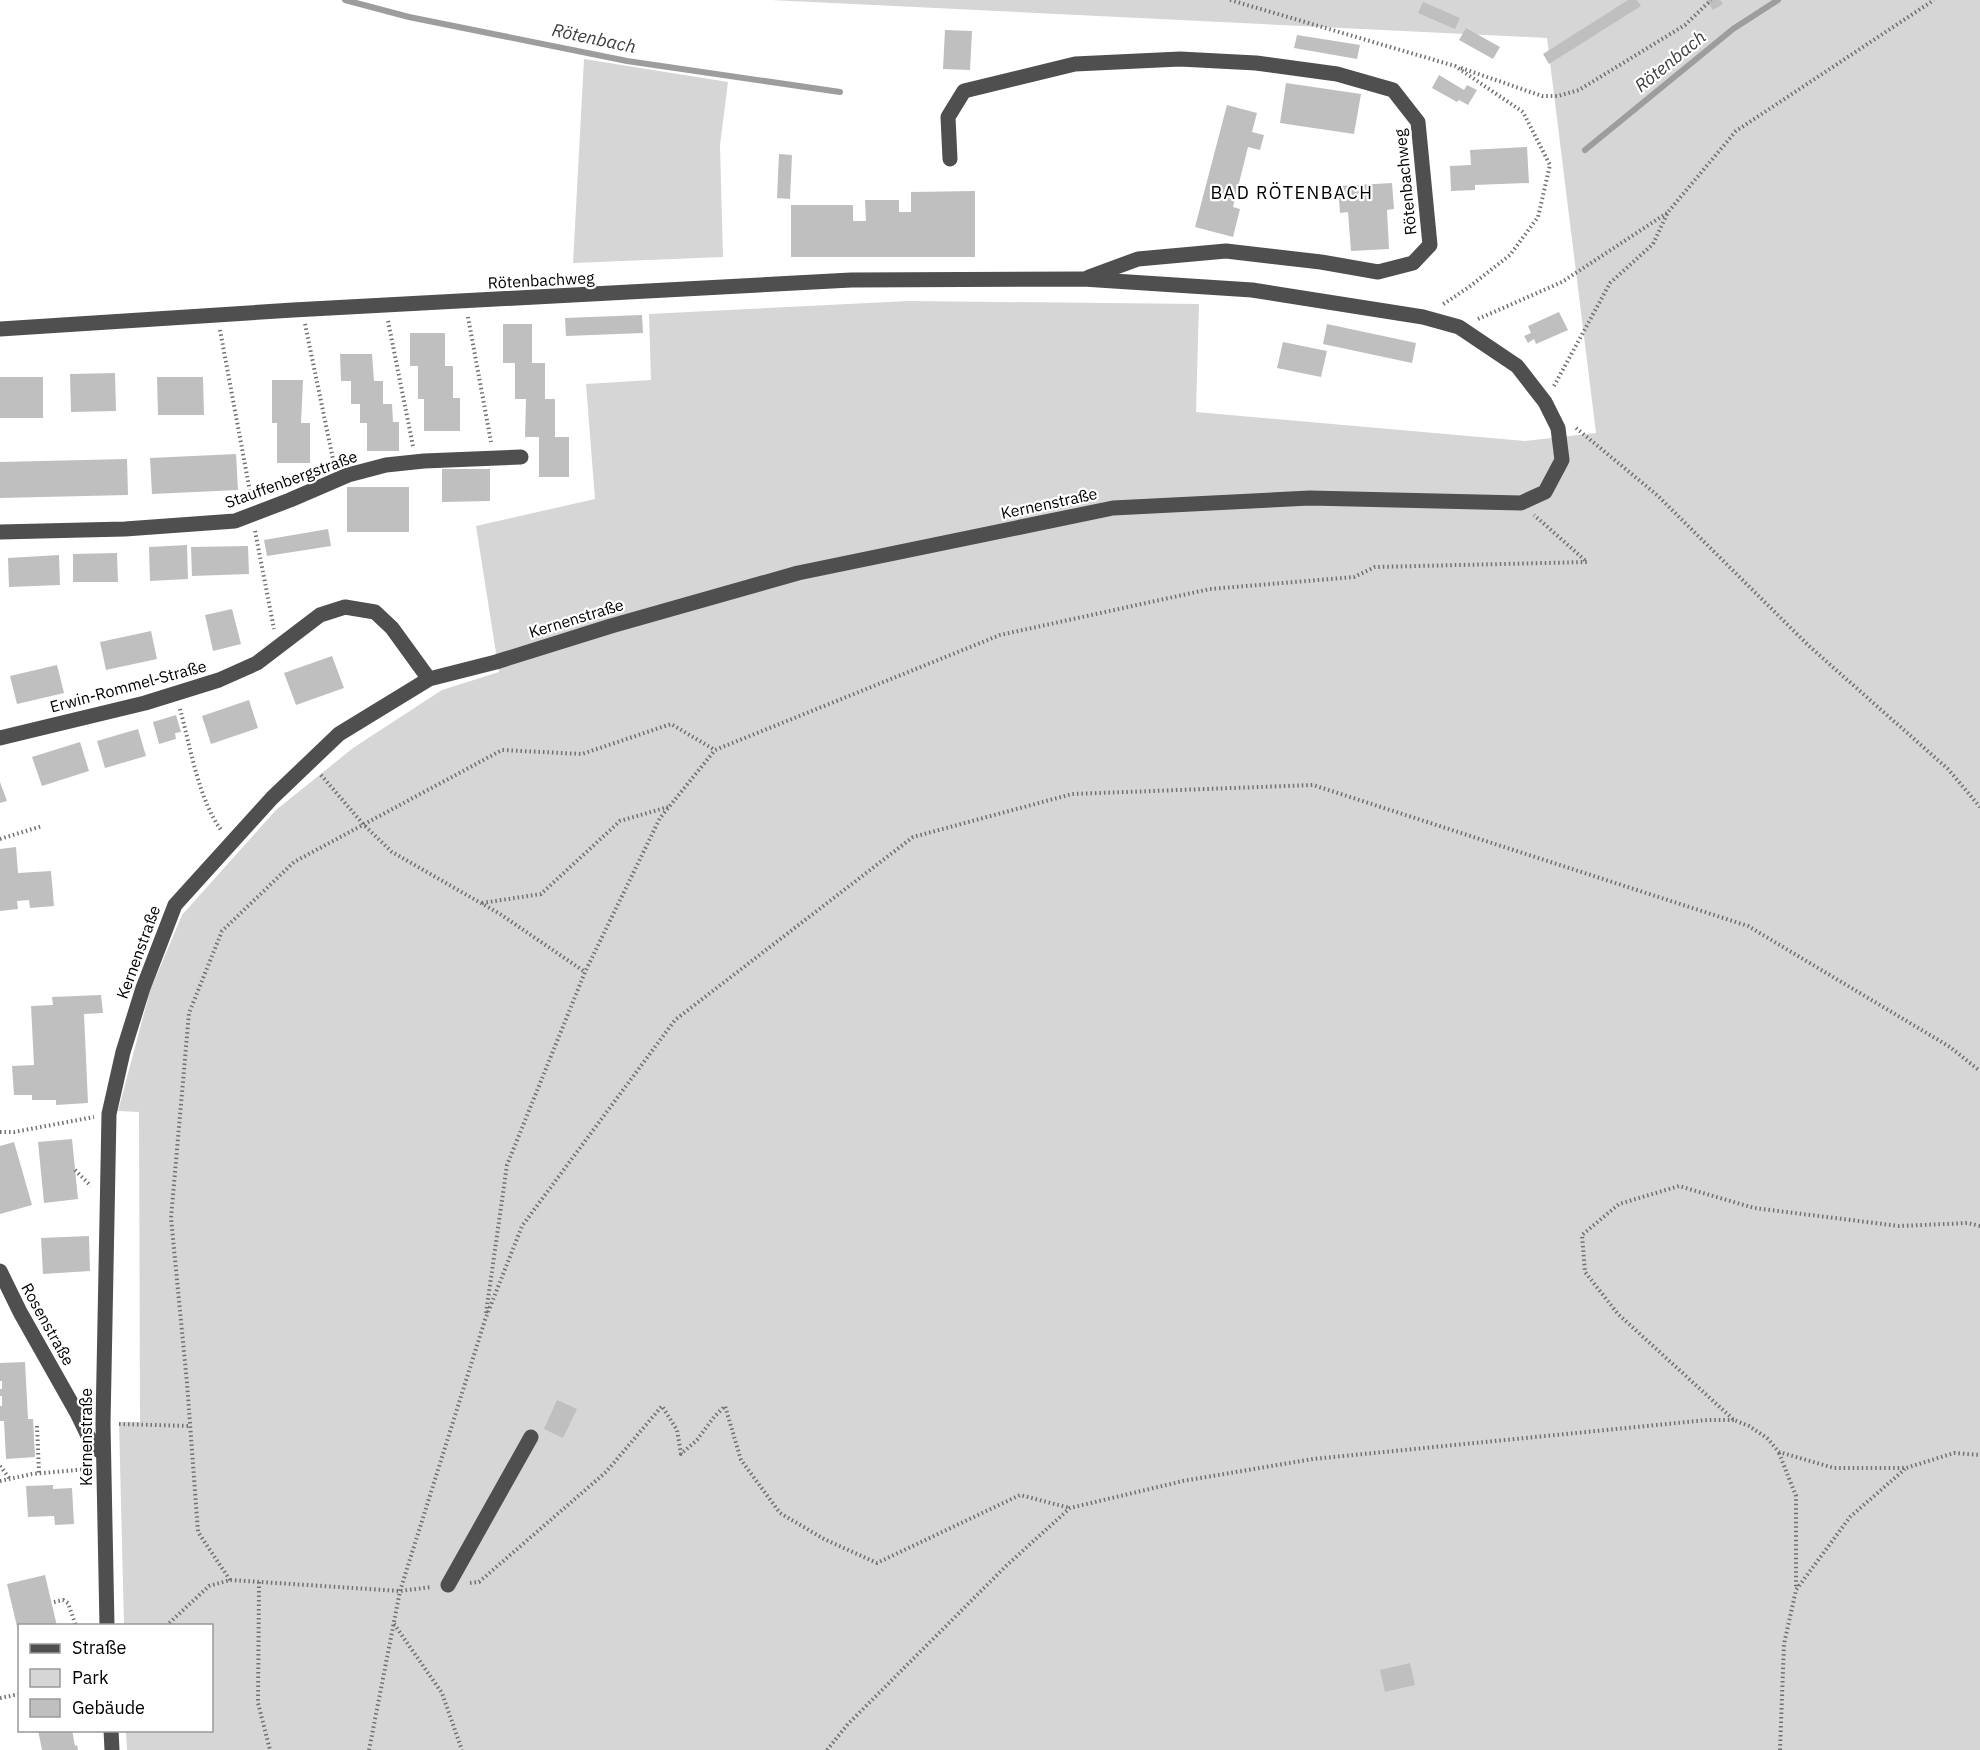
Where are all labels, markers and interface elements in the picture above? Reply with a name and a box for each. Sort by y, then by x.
water label: Rötenbach [550,18,638,58]
water label: Rötenbach [1630,25,1710,97]
street label: Rötenbachweg [1389,127,1421,236]
district label: BAD RÖTENBACH [1211,181,1373,204]
street label: Rötenbachweg [487,267,595,293]
street label: Stauffenbergstraße [222,446,360,512]
street label: Kernenstraße [999,483,1099,523]
street label: Kernenstraße [526,594,626,642]
street label: Erwin-Rommel-Straße [48,655,209,717]
street label: Kernenstraße [112,902,164,1001]
street label: Rosenstraße [17,1279,79,1369]
street label: Kernenstraße [76,1388,96,1486]
legend [18,1624,213,1732]
text: Straße [72,1636,126,1659]
text: Park [72,1666,109,1689]
text: Gebäude [72,1696,145,1719]

